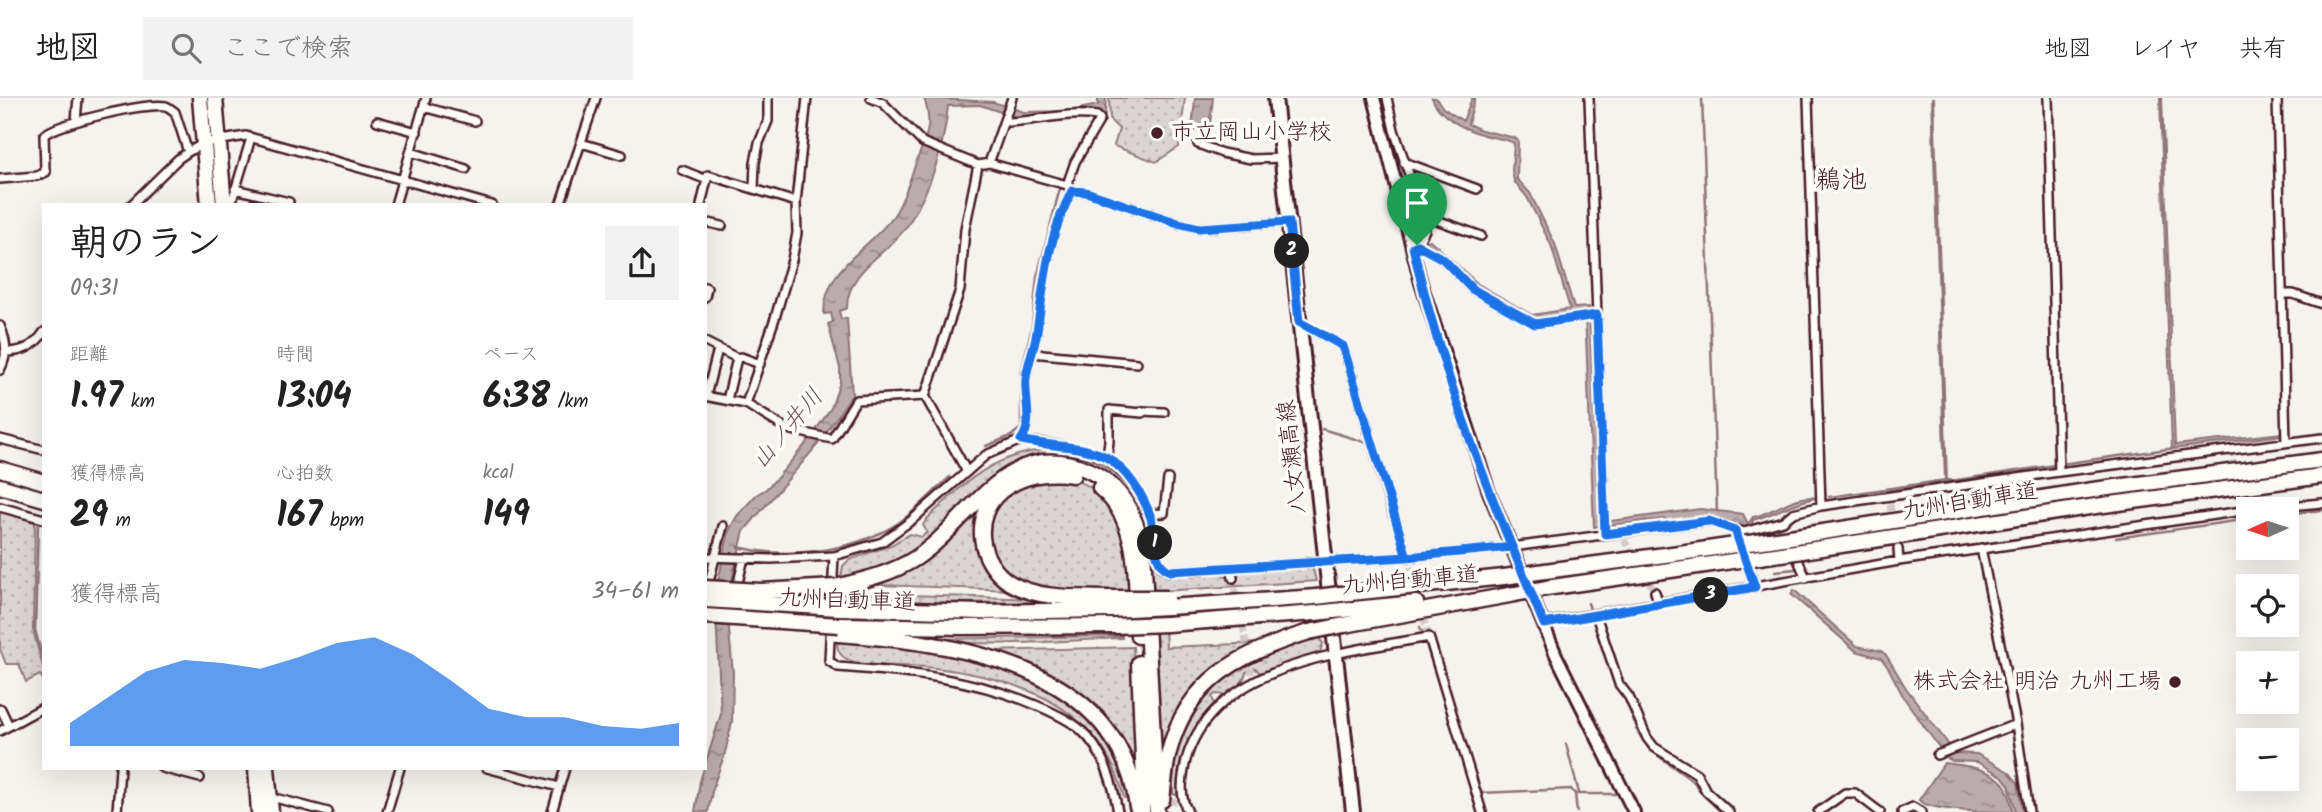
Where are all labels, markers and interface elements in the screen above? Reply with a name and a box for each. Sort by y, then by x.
search box [143,17,633,80]
text: 地図 [35,23,101,76]
text: ここで検索 [223,28,353,70]
icon: search [167,29,205,67]
text: 地図 [2044,30,2092,69]
text: レイヤ [2130,30,2201,69]
text: 共有 [2239,30,2287,69]
place label: 市立岡山小学校 [1171,115,1332,151]
marker: 市立岡山小学校 [1149,125,1165,141]
district label: 鵜池 [1815,160,1867,202]
pin [1387,173,1447,245]
icon: arrive [1398,184,1436,222]
text: 朝のラン [70,215,222,275]
button: share [605,226,679,300]
pin: 2 [1274,234,1310,268]
text: 2 [1286,235,1297,265]
text: 09:31 [70,271,119,307]
text: 距離 [70,340,108,370]
text: 時間 [276,340,314,370]
text: ペース [483,340,539,370]
text: 1.97 [70,370,123,426]
text: 13:04 [276,370,352,426]
text: 6:38 [483,370,550,426]
water label: 山ノ井川 [742,380,834,478]
text: km [123,387,155,417]
text: /km [550,387,588,417]
street label: 八女瀬高線 [1269,398,1317,516]
text: kcal [483,458,514,488]
text: 獲得標高 [70,459,146,489]
text: 心拍数 [276,459,333,489]
street label: 九州自動車道 [1899,473,2041,531]
text: 149 [483,488,530,544]
text: 29 [70,489,108,545]
text: 167 [276,489,322,545]
north arrow [2236,497,2300,560]
map controls [2236,497,2299,791]
text: m [108,506,131,536]
text: bpm [322,506,364,536]
pin: 1 [1138,526,1172,560]
text: 1 [1152,527,1157,557]
street label: 九州自動車道 [1340,557,1480,605]
text: 34–61 m [592,574,679,610]
button: locate [2236,574,2299,637]
text: 獲得標高 [70,577,162,613]
pin: 3 [1694,578,1728,612]
text: 3 [1705,579,1716,609]
street label: 九州自動車道 [777,581,917,621]
button: + [2236,651,2299,714]
place label: 株式会社 明治 九州工場 [1913,664,2161,700]
marker: 株式会社 明治 九州工場 [2167,674,2183,690]
button: − [2236,728,2299,791]

